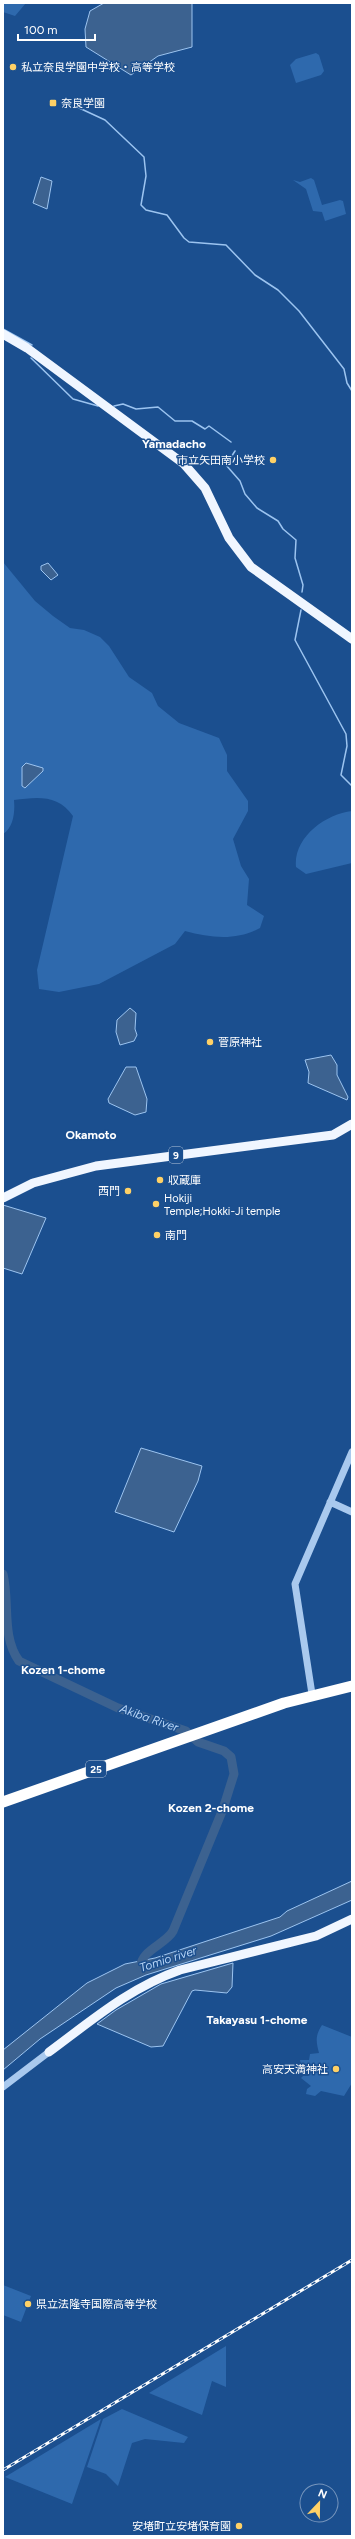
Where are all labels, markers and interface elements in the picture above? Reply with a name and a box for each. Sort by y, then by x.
scale bar [18,16,95,42]
text: 100 m [24,23,58,37]
place label: 私立奈良学園中学校・高等学校 [21,61,175,74]
marker: 私立奈良学園中学校・高等学校 [8,62,18,72]
place label: 奈良学園 [61,97,105,110]
marker: 奈良学園 [48,98,58,108]
district label: Yamadacho [142,437,206,451]
place label: 市立矢田南小学校 [177,454,265,467]
marker: 市立矢田南小学校 [268,455,278,465]
place label: 菅原神社 [218,1036,262,1049]
marker: 菅原神社 [205,1037,215,1047]
district label: Okamoto [65,1128,117,1142]
road number: 9 [169,1147,183,1163]
place label: 収蔵庫 [168,1174,201,1187]
marker: 収蔵庫 [155,1175,165,1185]
place label: 西門 [98,1185,120,1198]
marker: 西門 [123,1186,133,1196]
place label: Hokiji Temple;Hokki-Ji temple [164,1192,280,1218]
marker: Hokiji Temple;Hokki-Ji temple [151,1199,161,1209]
place label: 南門 [165,1229,187,1242]
marker: 南門 [152,1230,162,1240]
district label: Kozen 1-chome [21,1663,105,1677]
water label: Akiba River [117,1701,181,1735]
road number: 25 [86,1761,106,1777]
district label: Kozen 2-chome [168,1801,254,1815]
water label: Tomio river [138,1943,199,1975]
district label: Takayasu 1-chome [207,2013,308,2027]
place label: 高安天満神社 [262,2063,328,2076]
marker: 高安天満神社 [331,2064,341,2074]
place label: 県立法隆寺国際高等学校 [36,2298,157,2311]
marker: 県立法隆寺国際高等学校 [23,2299,33,2309]
north arrow [299,2483,339,2523]
text: N [316,2487,329,2502]
place label: 安堵町立安堵保育園 [132,2520,231,2533]
marker: 安堵町立安堵保育園 [234,2521,244,2531]

